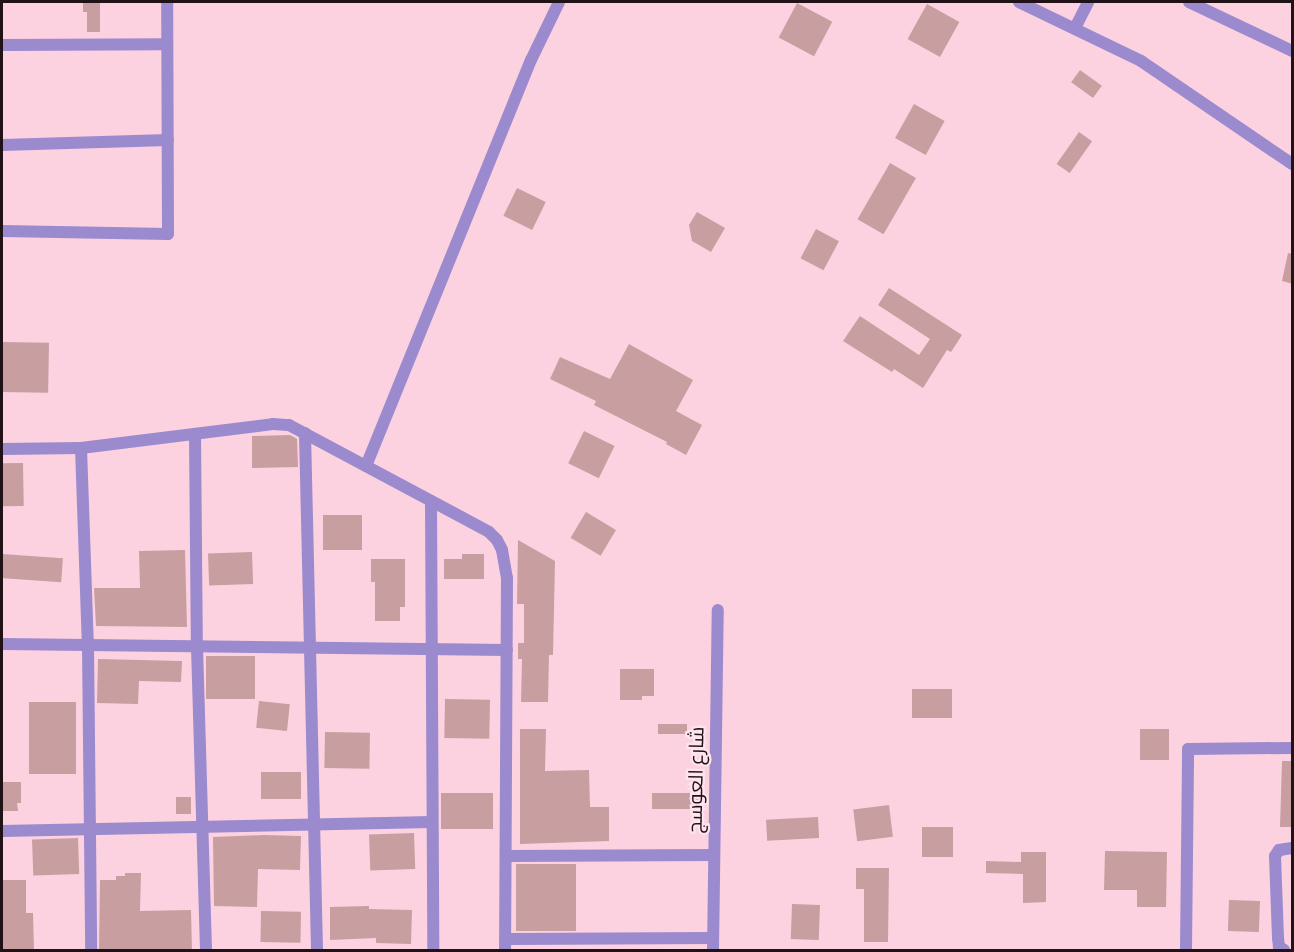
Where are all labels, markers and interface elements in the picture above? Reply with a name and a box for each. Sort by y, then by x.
street label: شارع العوسج [682,726,708,834]

